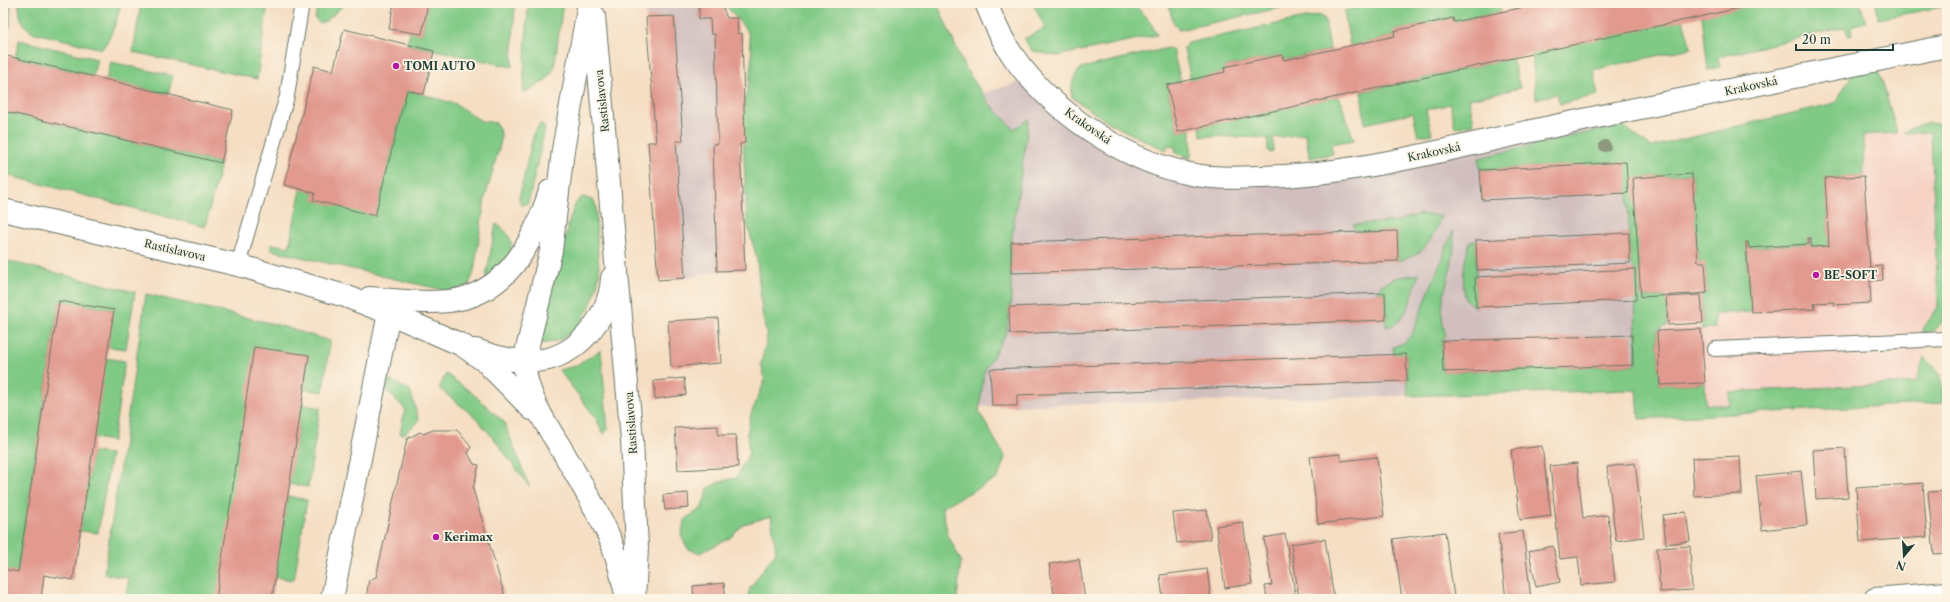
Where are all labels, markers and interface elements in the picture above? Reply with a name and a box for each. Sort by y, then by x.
scale bar [1796,26,1893,52]
text: 20 m [1802,32,1831,47]
place label: TOMI AUTO [404,59,475,73]
marker: TOMI AUTO [391,61,401,71]
street label: Rastislavova [592,69,612,133]
street label: Krakovská [1723,74,1779,98]
street label: Krakovská [1062,105,1114,147]
street label: Krakovská [1406,140,1462,164]
street label: Rastislavova [143,236,207,264]
place label: BE-SOFT [1824,268,1878,282]
marker: BE-SOFT [1811,270,1821,280]
street label: Rastislavova [622,391,640,455]
place label: Kerimax [444,530,494,544]
marker: Kerimax [431,532,441,542]
north arrow [1884,536,1924,576]
text: N [1894,557,1908,574]

